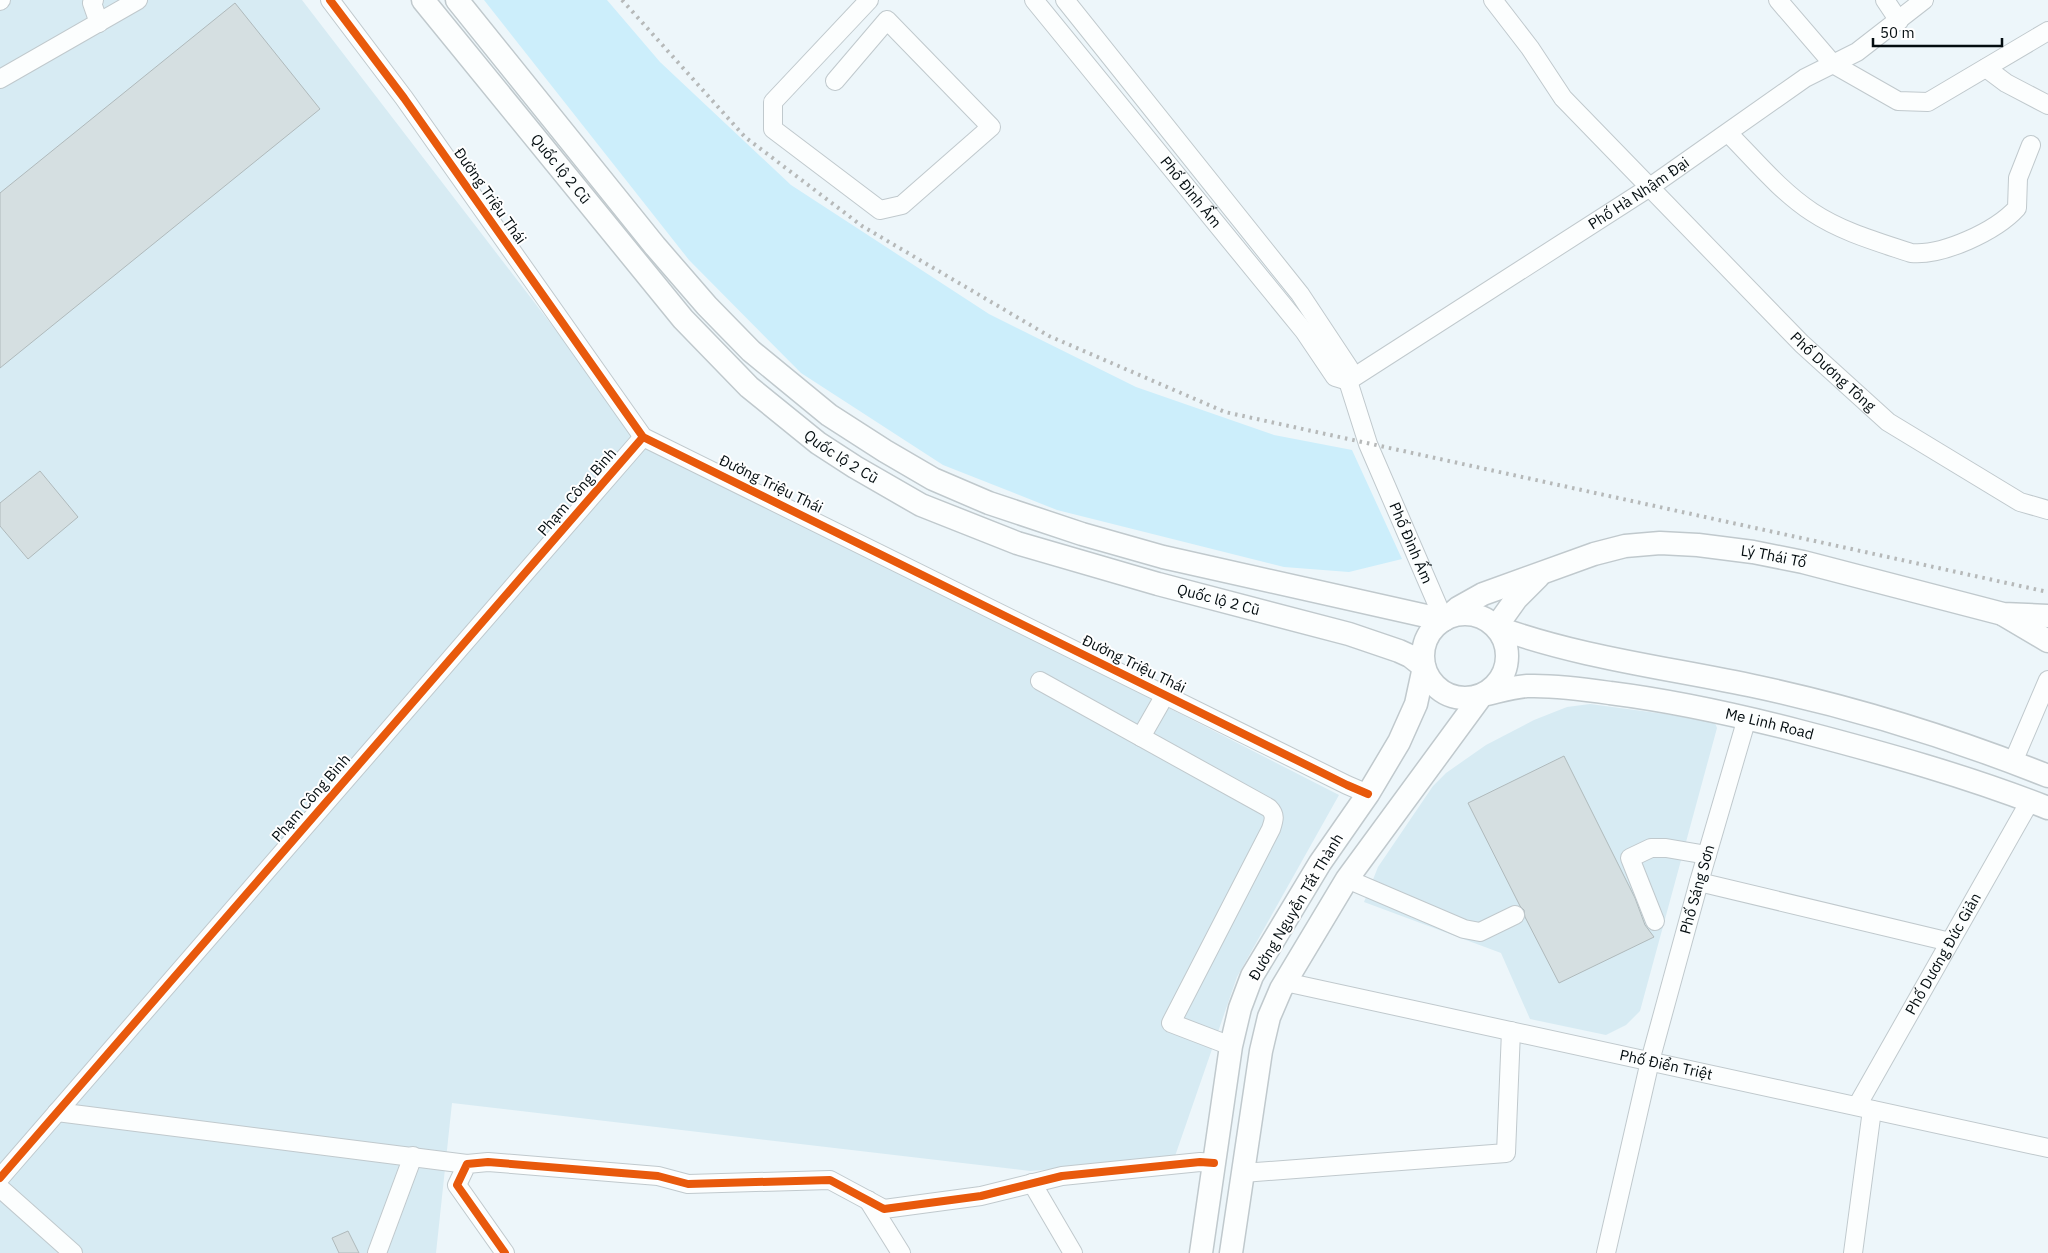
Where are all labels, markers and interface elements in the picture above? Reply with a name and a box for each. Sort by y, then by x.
scale bar [1873,15,2002,47]
text: 50 m [1880,23,1915,42]
street label: Quốc lộ 2 Cũ [527,130,595,208]
street label: Đường Triệu Thái [450,144,531,248]
street label: Phố Đình Ấm [1156,152,1226,231]
street label: Phố Hà Nhậm Đại [1584,152,1693,233]
street label: Phố Dương Tông [1786,328,1880,415]
street label: Quốc lộ 2 Cũ [800,425,882,487]
street label: Phạm Công Bình [533,444,620,540]
street label: Đường Triệu Thái [716,450,826,517]
street label: Phố Đình Ấm [1385,499,1437,586]
street label: Lý Thái Tổ [1740,541,1808,571]
street label: Quốc lộ 2 Cũ [1175,579,1262,619]
street label: Đường Triệu Thái [1079,630,1189,697]
street label: Me Linh Road [1724,704,1816,743]
street label: Phạm Công Bình [267,750,354,846]
street label: Đường Nguyễn Tất Thành [1244,830,1347,984]
street label: Phố Sáng Sơn [1675,842,1718,936]
street label: Phố Dương Đức Giản [1901,889,1985,1018]
street label: Phố Điển Triệt [1618,1045,1714,1084]

